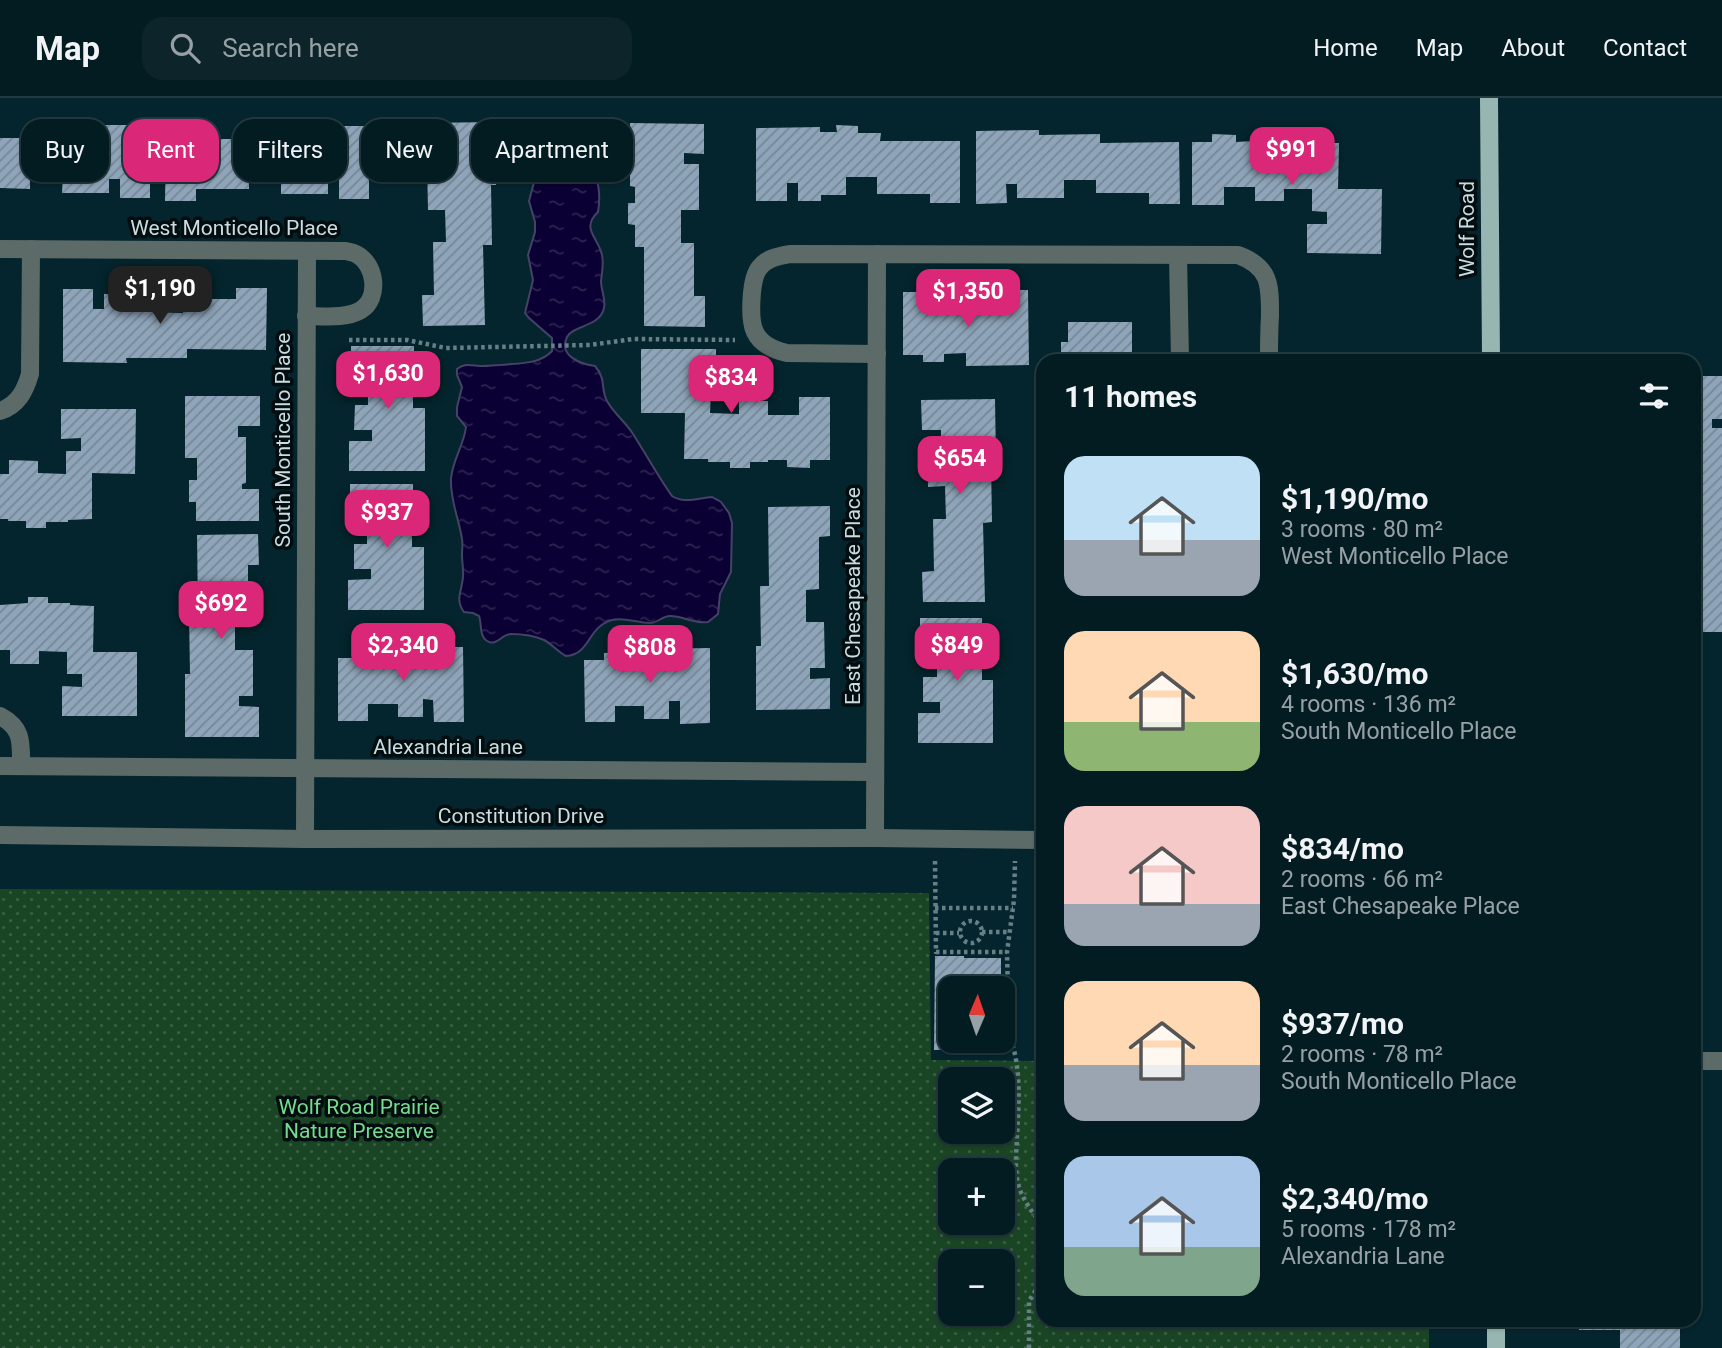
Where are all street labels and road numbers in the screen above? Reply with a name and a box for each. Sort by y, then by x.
street label: Wolf Road [1455,181,1479,277]
street label: West Monticello Place [130,216,338,240]
street label: South Monticello Place [271,333,295,547]
street label: East Chesapeake Place [841,487,865,705]
street label: Alexandria Lane [373,735,523,759]
street label: Constitution Drive [438,804,604,828]

